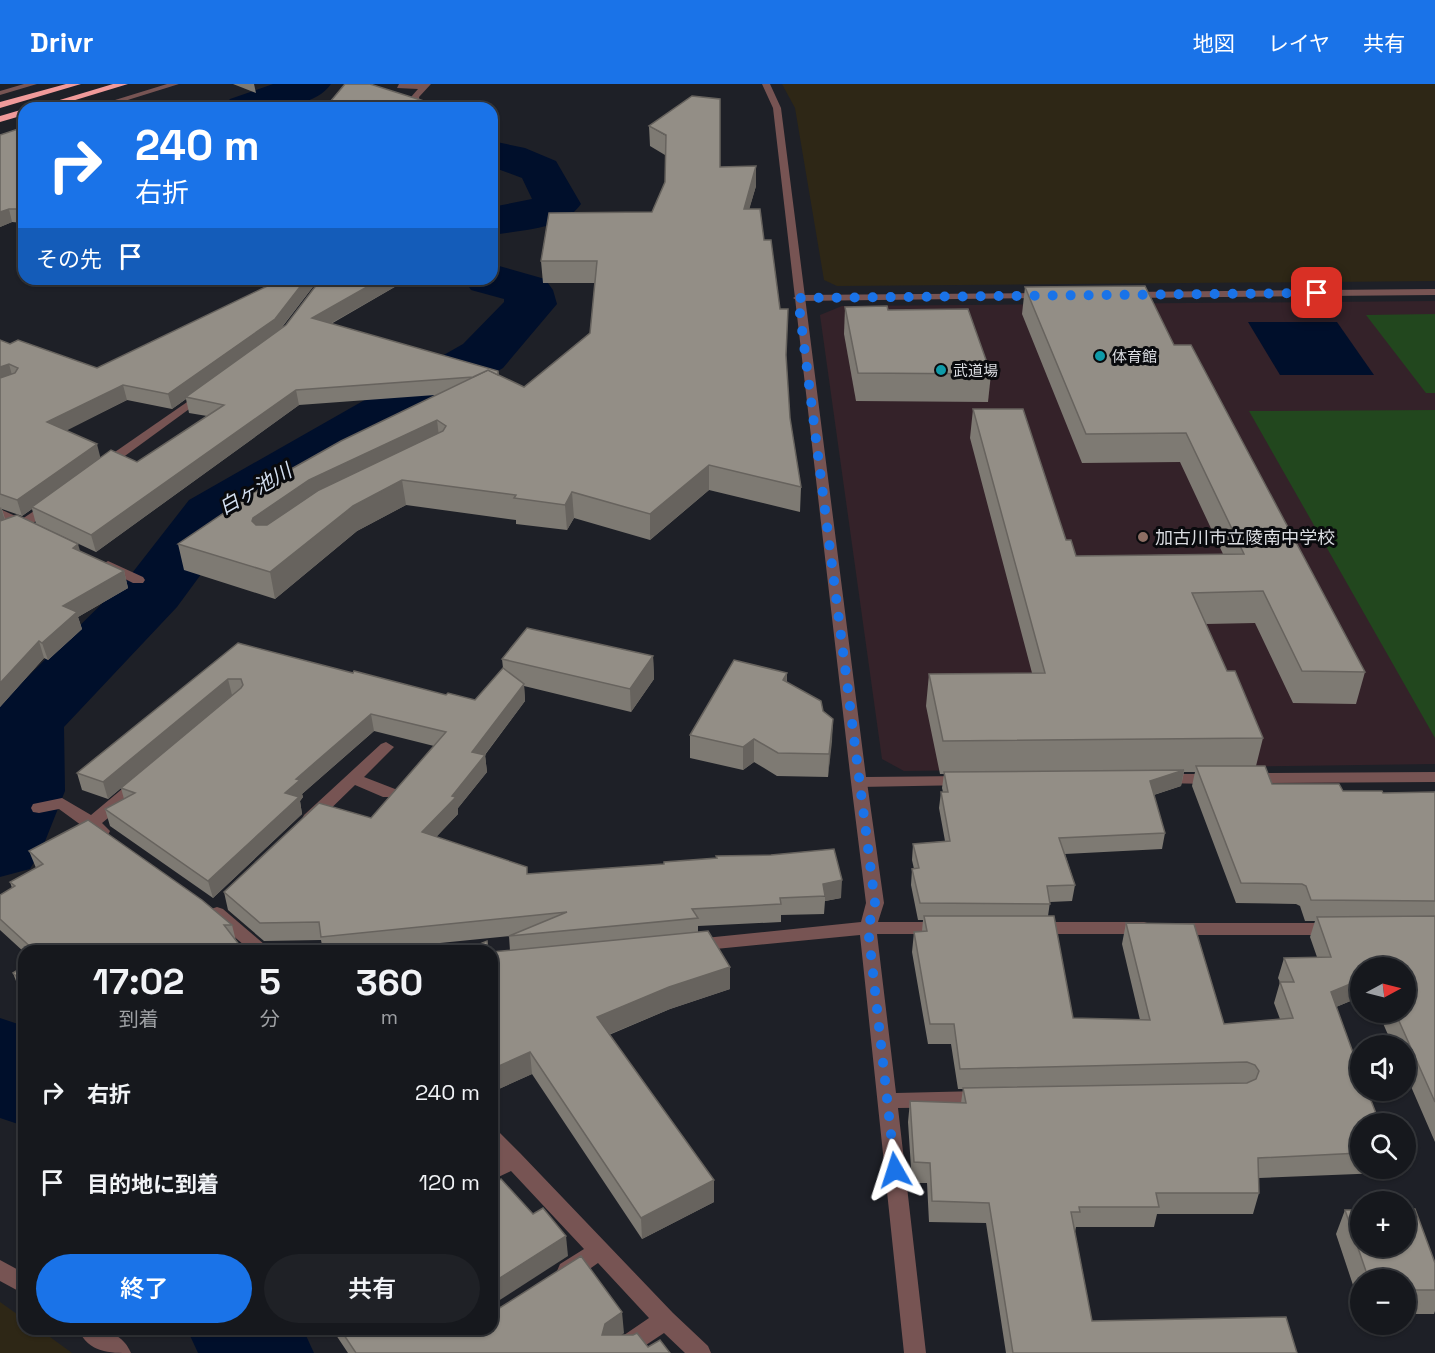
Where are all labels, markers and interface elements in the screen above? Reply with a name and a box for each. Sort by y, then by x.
text: Drivr [30,24,94,60]
text: 地図 [1193,30,1235,57]
text: レイヤ [1268,30,1330,57]
text: 共有 [1363,30,1405,57]
text: 240 m [135,119,260,172]
icon: right [36,126,114,204]
text: 右折 [135,175,189,210]
icon: arrive [114,240,147,273]
text: その先 [36,245,102,273]
pin [1291,267,1342,318]
icon: arrive [1300,276,1333,309]
place label: 体育館 [1112,347,1157,366]
marker: 体育館 [1093,349,1107,363]
place label: 武道場 [953,361,998,380]
marker: 武道場 [934,363,948,377]
water label: 白ヶ池川 [214,457,298,520]
place label: 加古川市立陵南中学校 [1155,526,1335,549]
marker: 加古川市立陵南中学校 [1136,530,1150,544]
north arrow [1350,957,1416,1023]
map controls [1350,957,1416,1335]
text: 17:02 [93,959,184,1005]
text: 5 [259,959,281,1005]
text: 360 [356,960,423,1006]
text: m [381,1004,398,1030]
text: 到着 [119,1006,159,1032]
text: 分 [260,1006,280,1032]
button: sound [1350,1035,1416,1101]
icon: right [36,1076,69,1109]
text: 240 m [415,1078,480,1106]
text: 右折 [87,1080,131,1108]
button: search [1350,1113,1416,1179]
position arrow [863,1138,927,1202]
icon: arrive [36,1166,69,1199]
text: 120 m [419,1168,480,1196]
text: 目的地に到着 [87,1170,219,1198]
button: + [1350,1191,1416,1257]
button: 終了 [36,1254,252,1323]
button: 共有 [264,1254,480,1323]
button: − [1350,1269,1416,1335]

